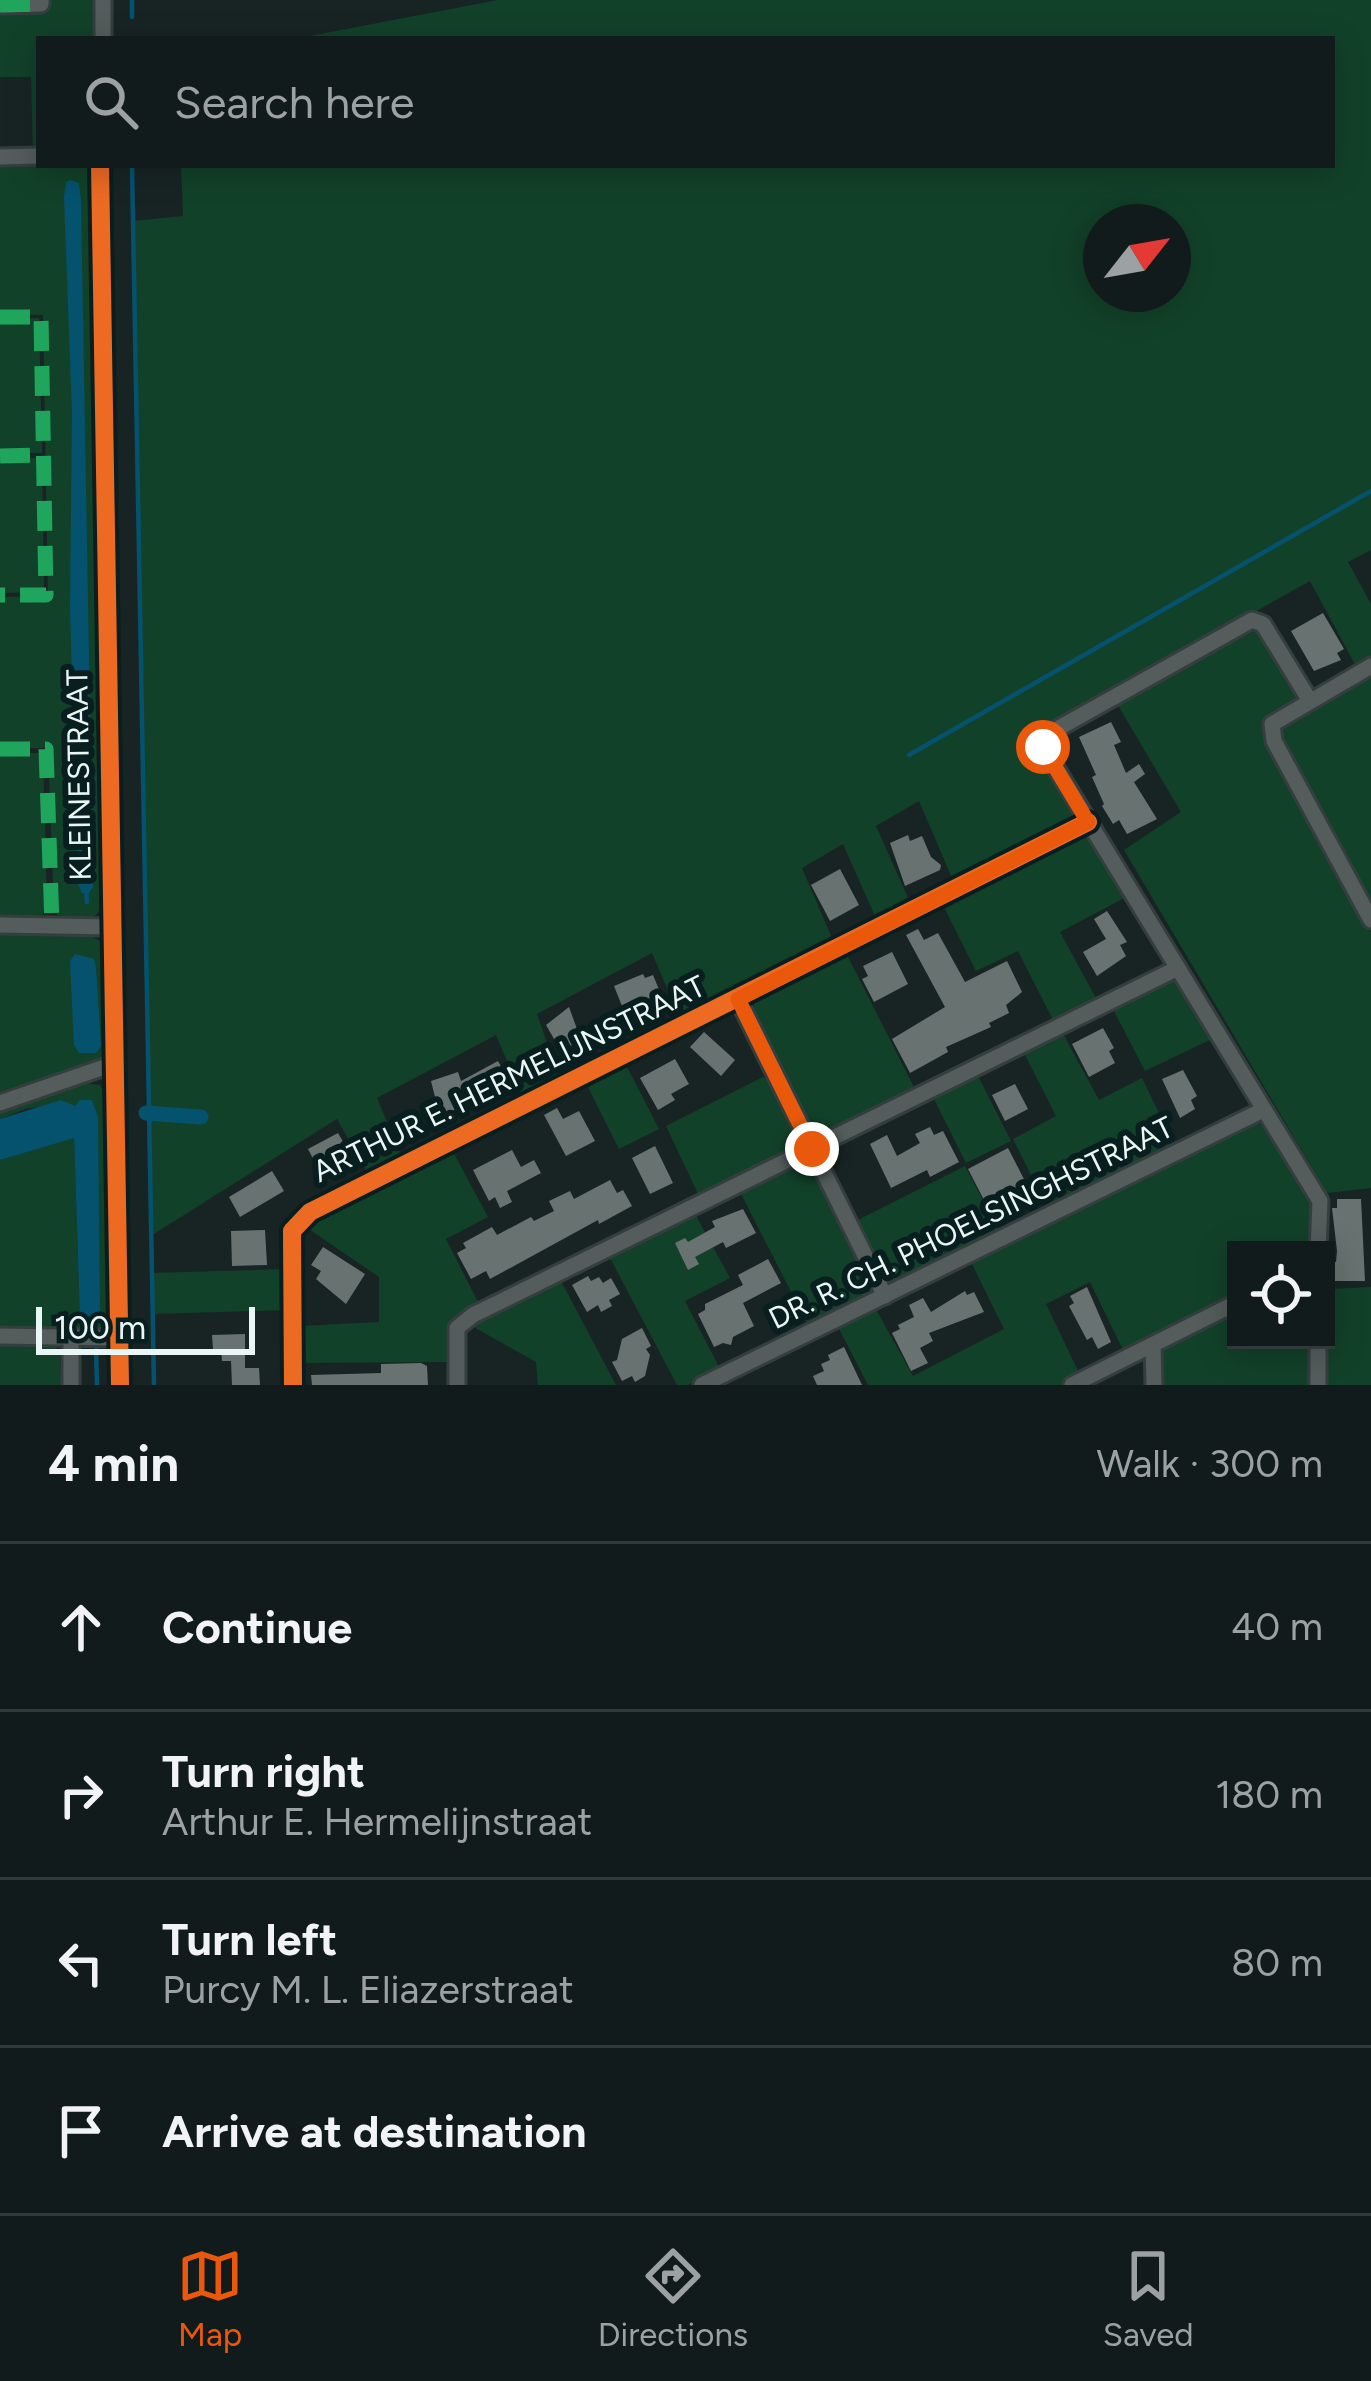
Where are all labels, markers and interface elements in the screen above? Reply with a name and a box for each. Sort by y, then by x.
search box [36,36,1335,168]
icon: search [78,69,144,135]
text: Search here [174,75,414,129]
north arrow [1083,204,1191,312]
street label: KLEINESTRAAT [58,669,99,881]
route start [1016,720,1070,774]
street label: ARTHUR E. HERMELIJNSTRAAT [306,967,711,1190]
street label: DR. R. CH. PHOELSINGHSTRAAT [762,1108,1180,1337]
route end [785,1122,839,1176]
map controls [1227,1241,1335,1349]
button: locate [1227,1241,1335,1349]
scale bar [36,1301,255,1354]
text: 100 m [54,1308,146,1347]
text: 4 min [48,1433,179,1494]
text: Walk · 300 m [1097,1440,1323,1487]
icon: ahead [48,1594,114,1660]
text: Continue [162,1600,352,1654]
text: 40 m [1231,1603,1323,1650]
text: Turn right [162,1744,365,1798]
icon: right [48,1762,114,1828]
text: 180 m [1215,1771,1323,1818]
text: Arthur E. Hermelijnstraat [162,1798,592,1845]
text: Turn left [162,1912,337,1966]
icon: left [48,1930,114,1996]
text: 80 m [1231,1939,1323,1986]
text: Purcy M. L. Eliazerstraat [162,1966,574,2013]
icon: arrive [48,2098,114,2164]
text: Arrive at destination [162,2104,586,2158]
tab: Map [177,2243,243,2354]
tab: Directions [598,2243,748,2354]
tab: Saved [1103,2243,1194,2354]

